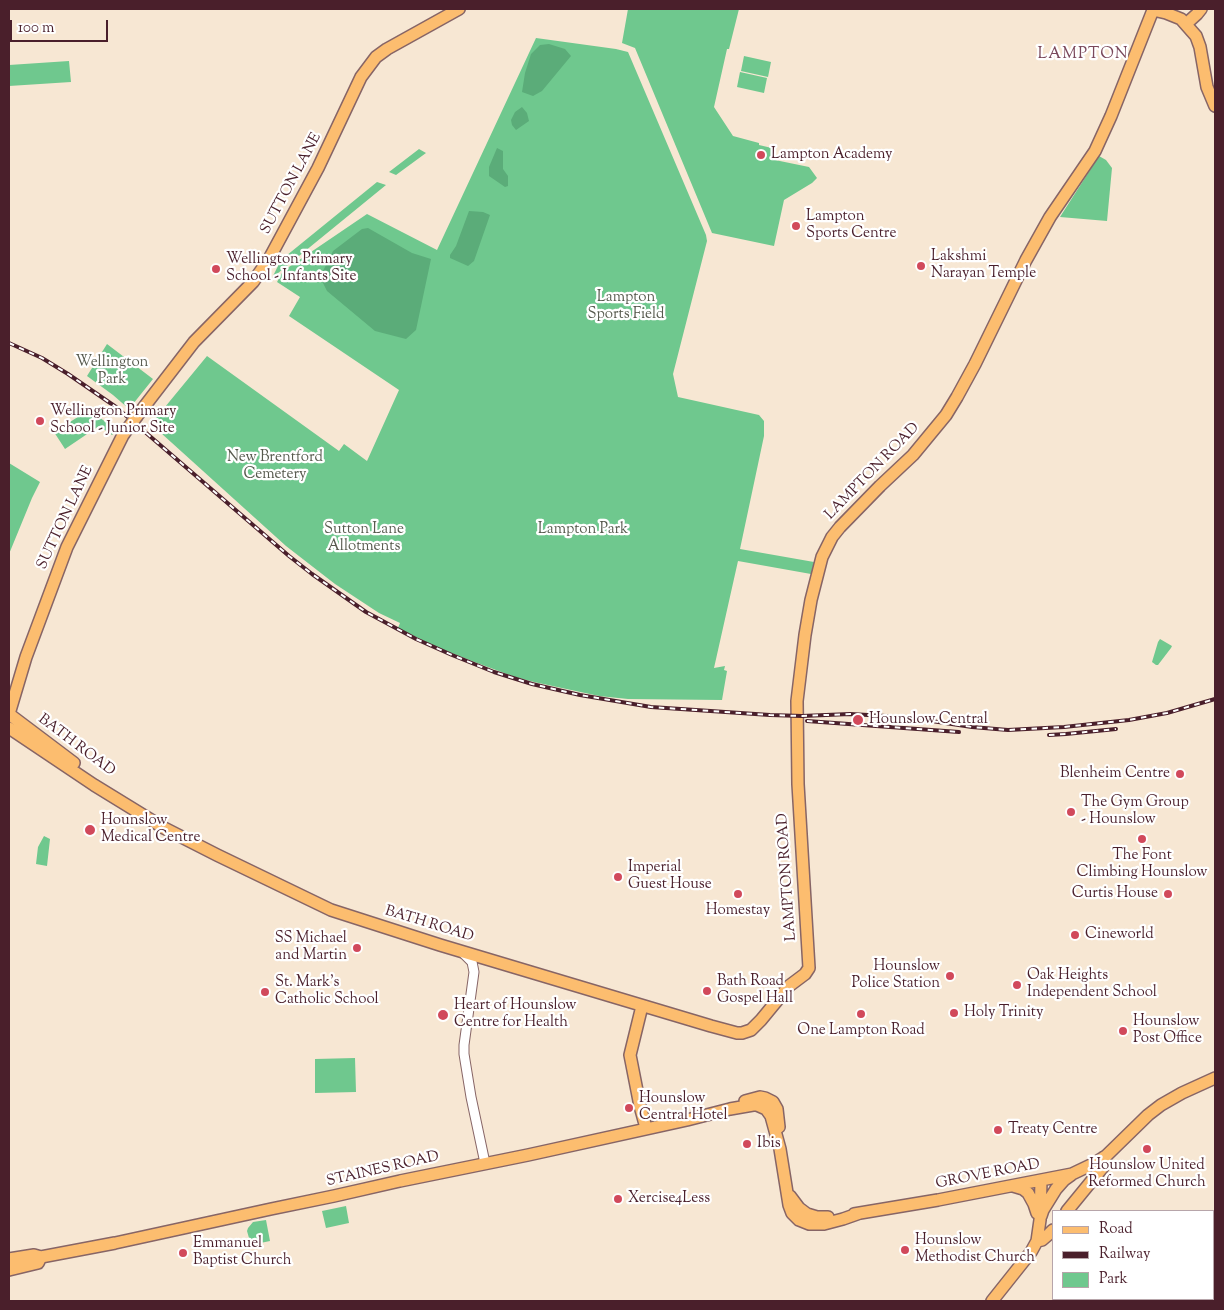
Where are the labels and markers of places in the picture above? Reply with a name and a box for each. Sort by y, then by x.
place label: Lampton Academy [771,146,893,164]
marker: Lampton Academy [755,149,767,161]
place label: Lampton Sports Centre [806,208,896,243]
marker: Lampton Sports Centre [790,220,802,232]
place label: Lakshmi Narayan Temple [931,248,1036,283]
place label: Wellington Primary School - Infants Site [226,251,356,286]
marker: Lakshmi Narayan Temple [915,260,927,272]
marker: Wellington Primary School - Infants Site [210,263,222,275]
place label: Wellington Primary School - Junior Site [50,403,177,438]
marker: Wellington Primary School - Junior Site [34,415,46,427]
place label: Hounslow Central [869,711,988,729]
marker: Hounslow Central [851,713,865,727]
place label: Blenheim Centre [1060,765,1170,783]
marker: Blenheim Centre [1174,768,1186,780]
place label: The Gym Group - Hounslow [1081,794,1189,829]
marker: The Gym Group - Hounslow [1065,806,1077,818]
place label: Hounslow Medical Centre [101,812,200,847]
marker: Hounslow Medical Centre [83,823,97,837]
marker: The Font Climbing Hounslow [1136,833,1148,845]
place label: The Font Climbing Hounslow [1077,847,1207,882]
place label: Imperial Guest House [628,859,712,894]
marker: Imperial Guest House [612,871,624,883]
place label: Curtis House [1072,885,1158,903]
marker: Homestay [732,888,744,900]
marker: Curtis House [1162,888,1174,900]
place label: Homestay [706,902,770,920]
place label: Cineworld [1085,926,1154,944]
marker: Cineworld [1069,929,1081,941]
place label: SS Michael and Martin [275,930,347,965]
marker: SS Michael and Martin [351,942,363,954]
place label: Hounslow Police Station [852,958,940,993]
place label: Oak Heights Independent School [1027,967,1157,1002]
marker: Hounslow Police Station [944,970,956,982]
place label: Bath Road Gospel Hall [717,973,793,1008]
place label: St. Mark's Catholic School [275,974,379,1009]
marker: Oak Heights Independent School [1011,979,1023,991]
marker: Bath Road Gospel Hall [701,985,713,997]
marker: St. Mark's Catholic School [259,986,271,998]
place label: Heart of Hounslow Centre for Health [454,997,577,1032]
place label: Holy Trinity [964,1004,1043,1022]
marker: Holy Trinity [948,1007,960,1019]
marker: Heart of Hounslow Centre for Health [436,1008,450,1022]
marker: One Lampton Road [855,1008,867,1020]
place label: Hounslow Post Office [1133,1013,1202,1048]
place label: One Lampton Road [797,1022,925,1040]
marker: Hounslow Post Office [1117,1025,1129,1037]
place label: Hounslow Central Hotel [639,1090,728,1125]
marker: Hounslow Central Hotel [623,1102,635,1114]
place label: Treaty Centre [1008,1121,1098,1139]
marker: Treaty Centre [992,1124,1004,1136]
place label: Ibis [757,1135,781,1153]
marker: Ibis [741,1138,753,1150]
marker: Hounslow United Reformed Church [1141,1143,1153,1155]
place label: Hounslow United Reformed Church [1088,1157,1206,1192]
place label: Xercise4Less [628,1190,710,1208]
marker: Xercise4Less [612,1193,624,1205]
place label: Hounslow Methodist Church [915,1232,1035,1267]
place label: Emmanuel Baptist Church [193,1235,292,1270]
marker: Hounslow Methodist Church [899,1244,911,1256]
marker: Emmanuel Baptist Church [177,1247,189,1259]

